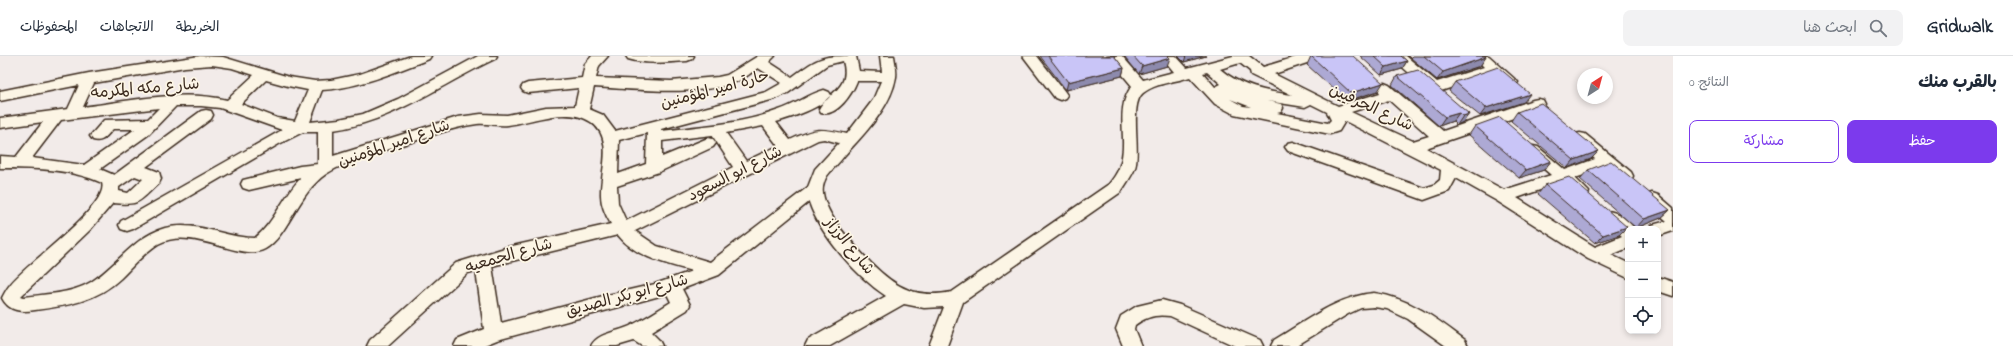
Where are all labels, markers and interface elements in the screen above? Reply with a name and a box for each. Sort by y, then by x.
search box [1623,10,1903,46]
text: Gridwalk [1927,14,1993,41]
text: المحفوظات [20,17,78,38]
text: الاتجاهات [100,17,154,38]
text: الخريطة [176,17,219,38]
text: ابحث هنا [1803,17,1857,39]
icon: search [1867,17,1889,39]
street label: حارة امير المؤمنين [658,64,772,116]
north arrow [1577,68,1613,104]
text: بالقرب منك [1918,70,1997,95]
street label: شارع مكه المكرمه [90,72,200,106]
text: النتائج: 0 [1689,73,1729,92]
street label: شارع الحرفيين [1325,78,1417,138]
street label: شارع امير المؤمنين [335,114,453,174]
button: مشاركة [1689,120,1839,163]
button: حفظ [1847,120,1997,163]
street label: شارع ابو السعود [683,140,787,208]
street label: شارع الرزاز [817,210,880,280]
map controls [1625,226,1661,334]
button: + [1625,226,1661,262]
street label: شارع الجمعيه [463,232,555,280]
button: − [1625,262,1661,298]
street label: شارع ابو بكر الصديق [563,268,691,324]
button: locate [1625,298,1661,334]

